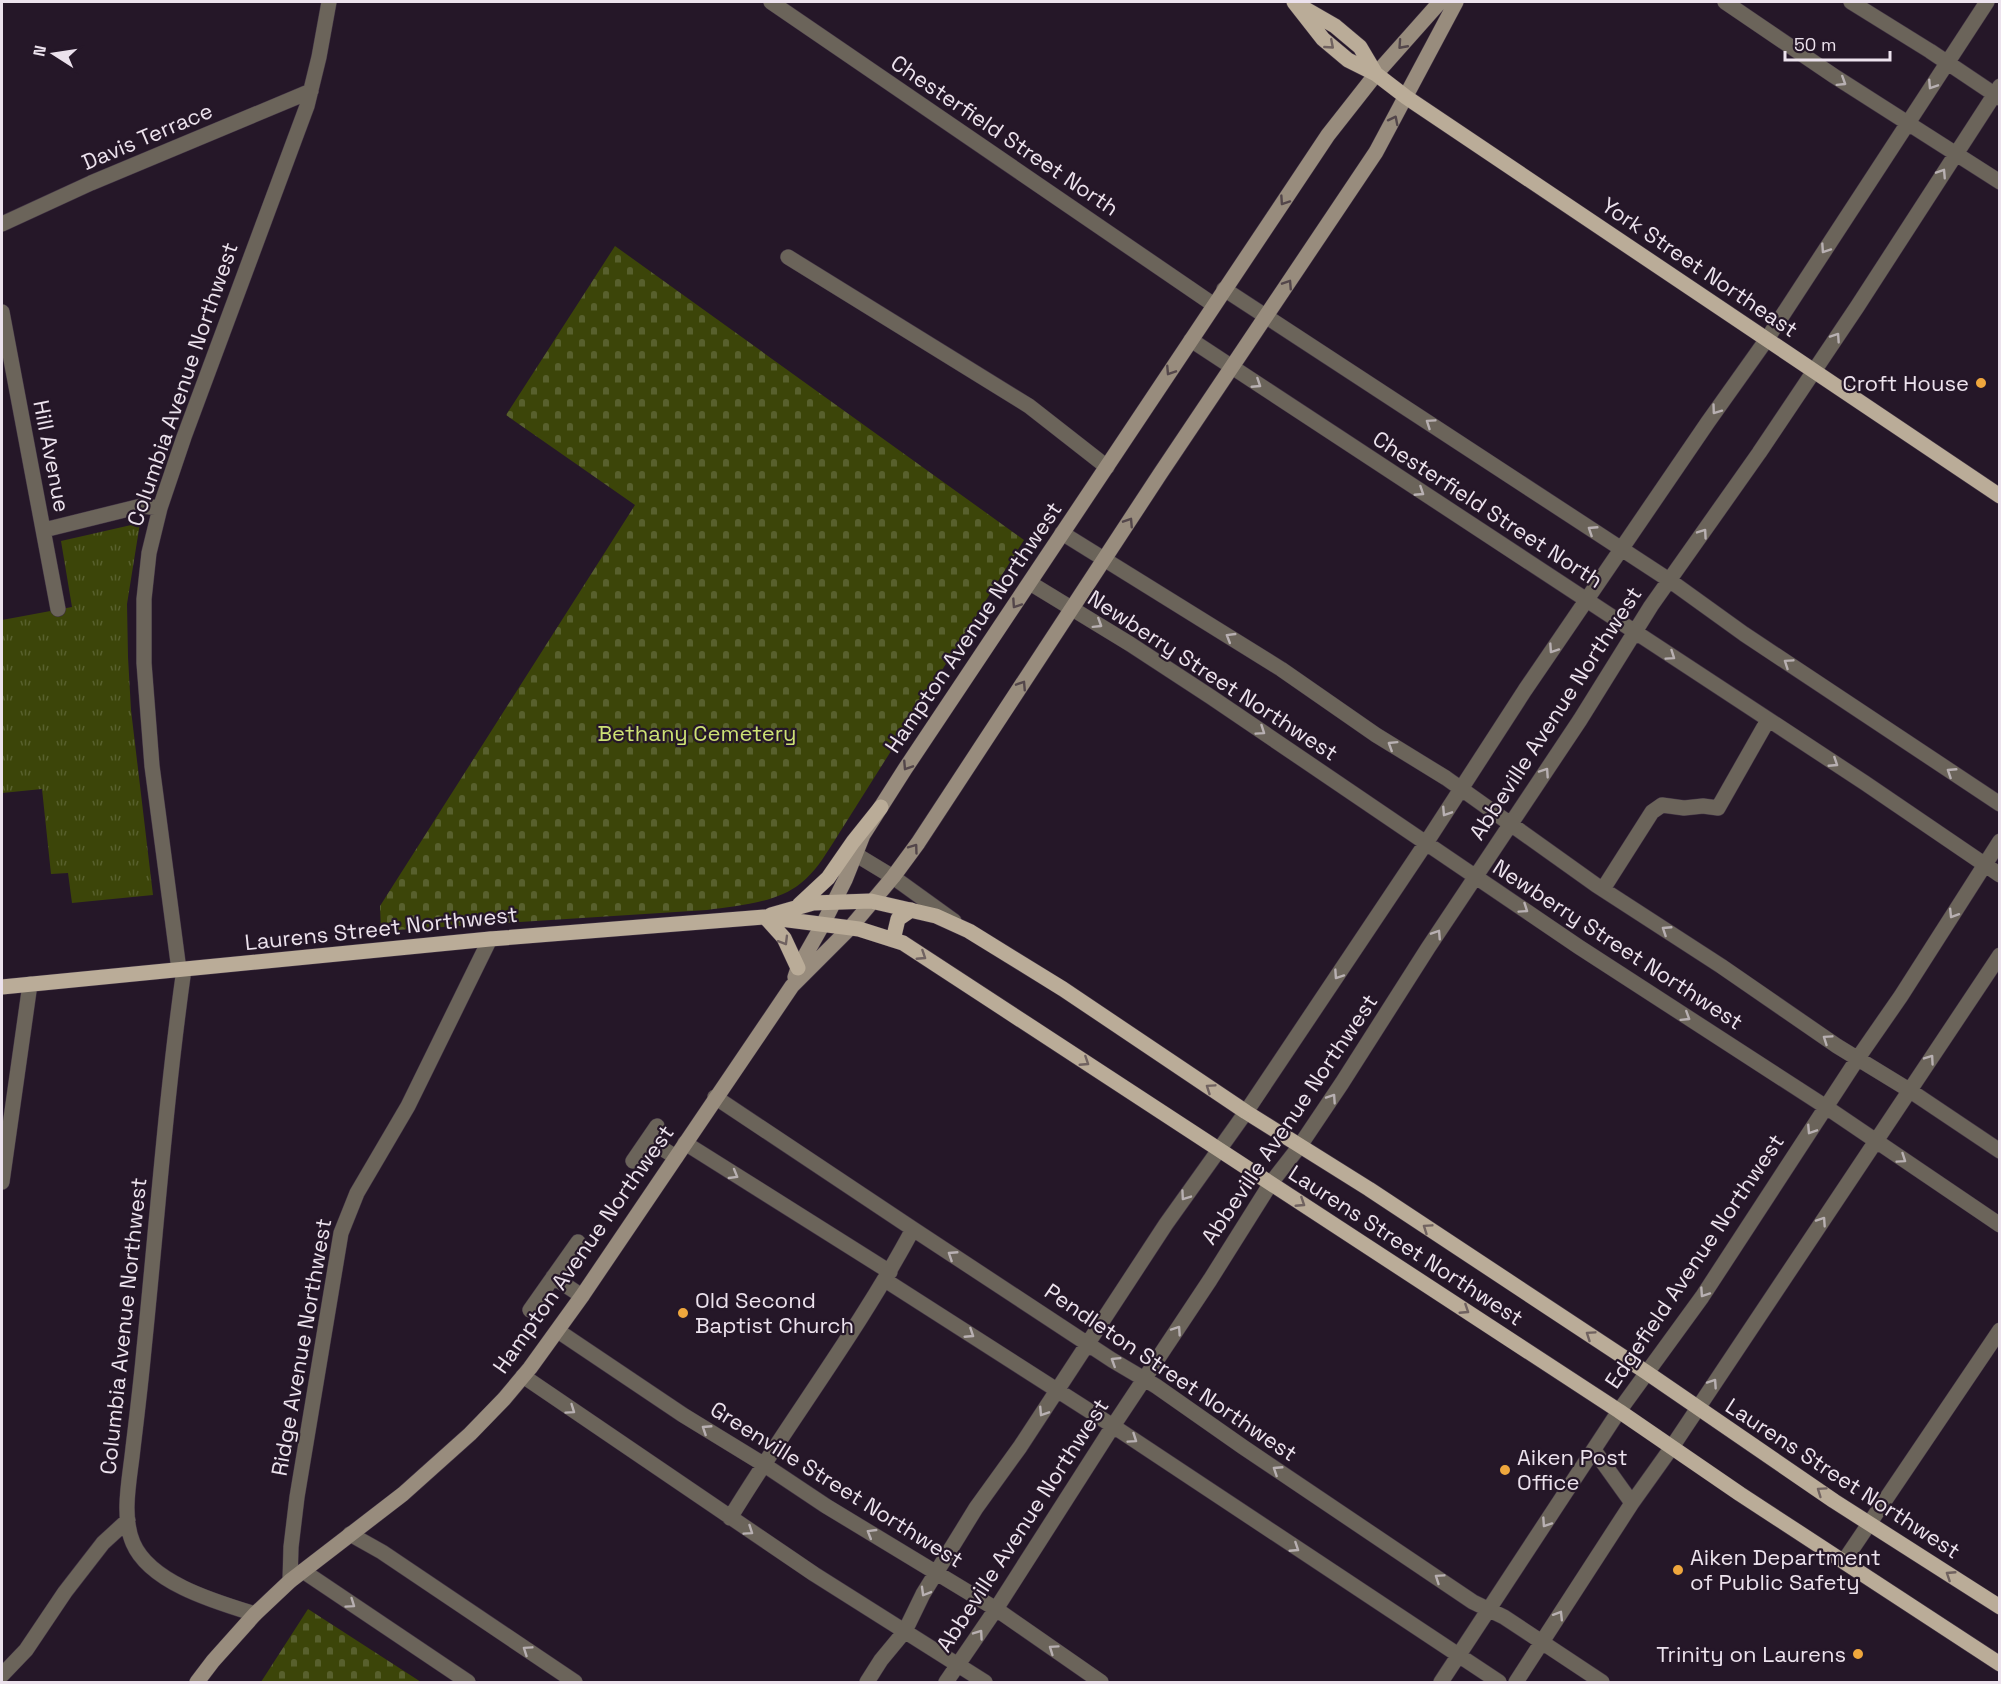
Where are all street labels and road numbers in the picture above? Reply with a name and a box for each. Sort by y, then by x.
street label: Chesterfield Street North [886,48,1124,222]
street label: Davis Terrace [78,96,216,176]
street label: York Street Northeast [1596,191,1804,343]
street label: Columbia Avenue Northwest [120,238,244,530]
street label: Hill Avenue [27,398,77,514]
street label: Chesterfield Street North [1368,424,1608,594]
street label: Hampton Avenue Northwest [878,496,1068,758]
street label: Abbeville Avenue Northwest [1463,581,1647,845]
street label: Newberry Street Northwest [1083,584,1343,766]
street label: Newberry Street Northwest [1488,853,1748,1035]
street label: Laurens Street Northwest [243,900,519,956]
street label: Abbeville Avenue Northwest [1195,988,1383,1250]
street label: Hampton Avenue Northwest [486,1119,680,1379]
street label: Edgefield Avenue Northwest [1598,1128,1790,1394]
street label: Laurens Street Northwest [1283,1159,1529,1331]
street label: Columbia Avenue Northwest [93,1176,153,1476]
street label: Ridge Avenue Northwest [265,1216,337,1478]
street label: Pendleton Street Northwest [1039,1277,1303,1467]
street label: Laurens Street Northwest [1720,1392,1966,1564]
street label: Abbeville Avenue Northwest [930,1393,1114,1657]
street label: Greenville Street Northwest [705,1394,969,1574]

